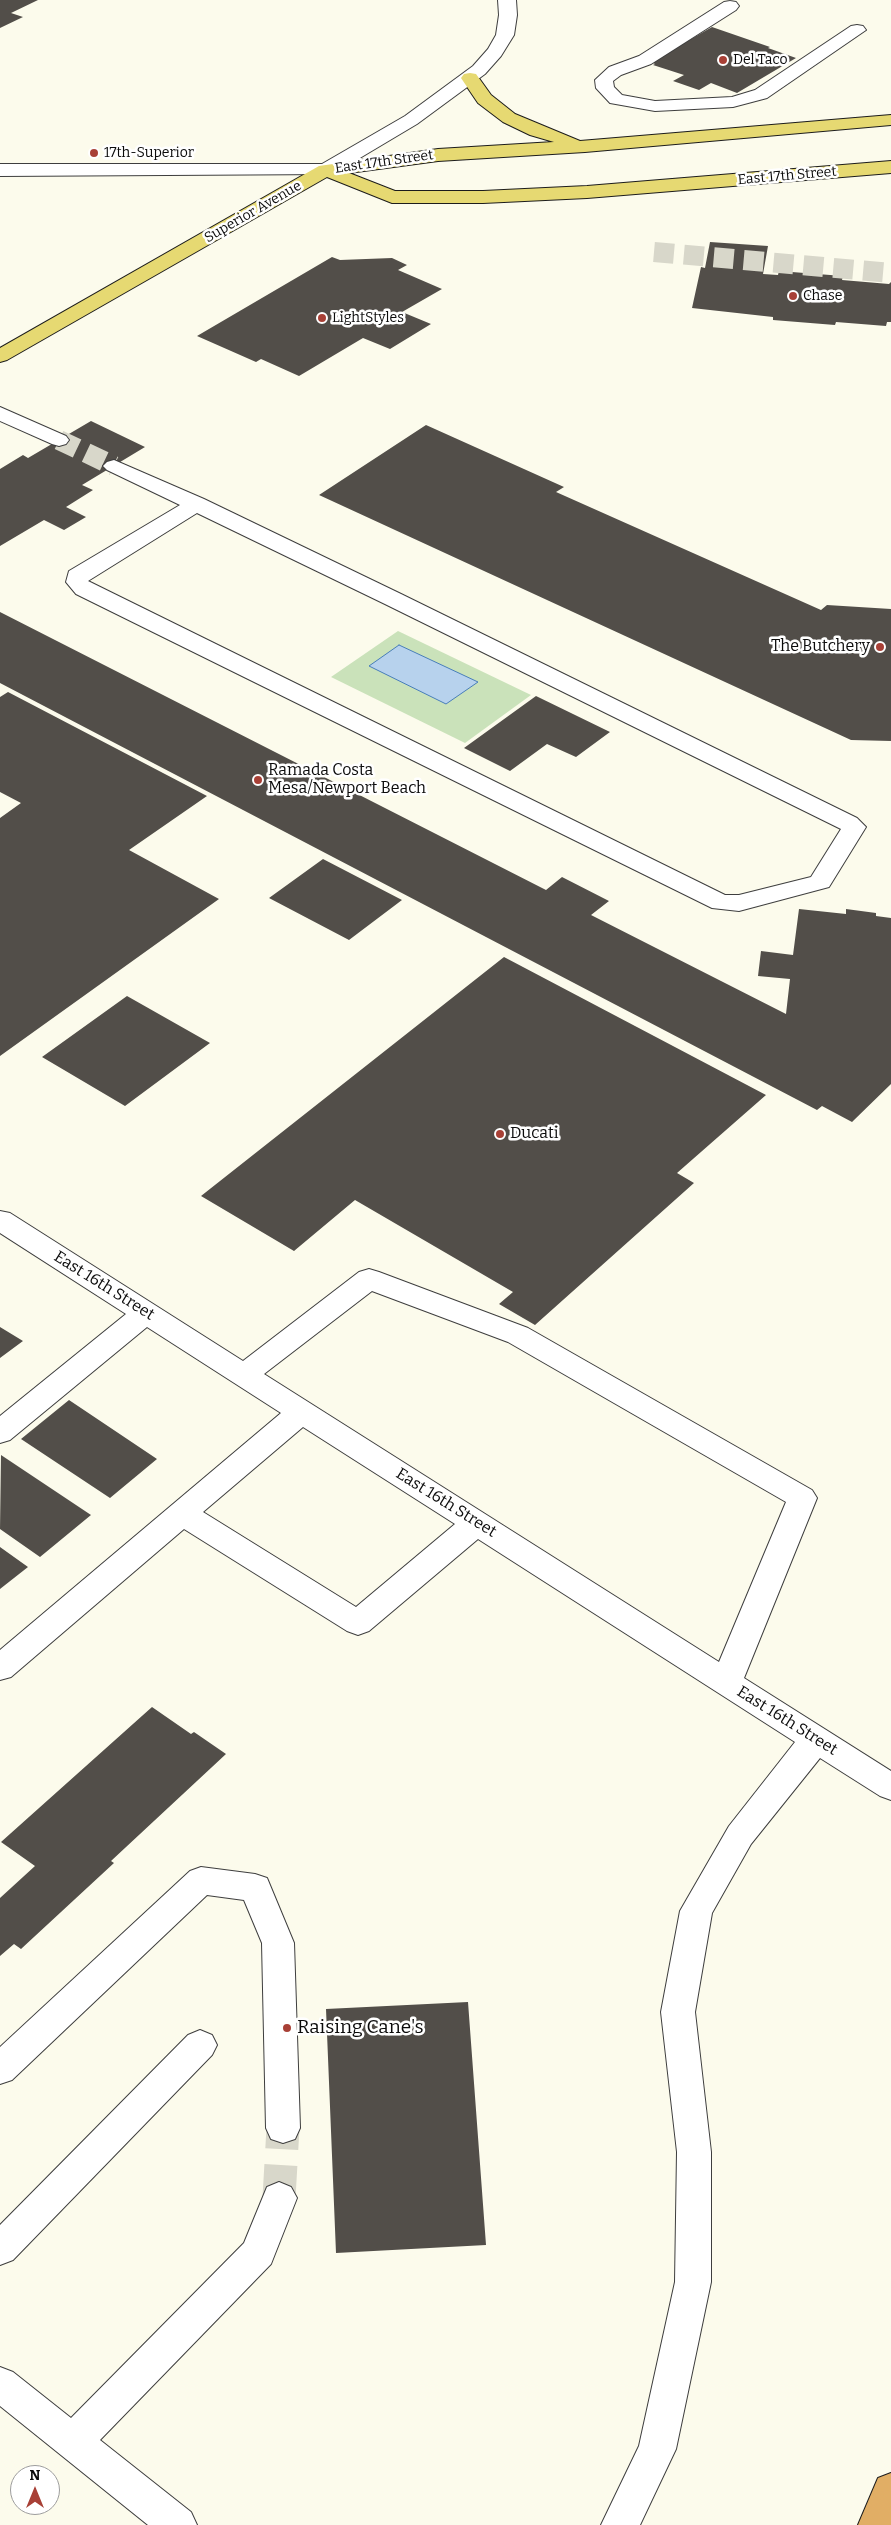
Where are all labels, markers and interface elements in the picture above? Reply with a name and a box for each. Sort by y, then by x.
place label: Del Taco [733,52,787,68]
marker: Del Taco [717,54,729,66]
place label: 17th-Superior [104,145,194,161]
marker: 17th-Superior [88,147,100,159]
street label: East 17th Street [334,147,434,177]
street label: East 17th Street [737,163,837,189]
street label: Superior Avenue [201,177,305,247]
place label: Chase [803,288,842,304]
marker: Chase [787,290,799,302]
place label: LightStyles [332,310,404,326]
marker: LightStyles [316,312,328,324]
place label: The Butchery [771,637,870,657]
marker: The Butchery [874,641,886,653]
place label: Ramada Costa Mesa/Newport Beach [268,761,426,799]
marker: Ramada Costa Mesa/Newport Beach [252,774,264,786]
place label: Ducati [510,1124,558,1144]
marker: Ducati [494,1128,506,1140]
street label: East 16th Street [50,1247,158,1325]
street label: East 16th Street [392,1464,500,1542]
street label: East 16th Street [733,1682,841,1760]
place label: Raising Cane's [297,2017,424,2039]
marker: Raising Cane's [281,2022,293,2034]
north arrow [10,2465,60,2515]
text: N [30,2467,40,2484]

